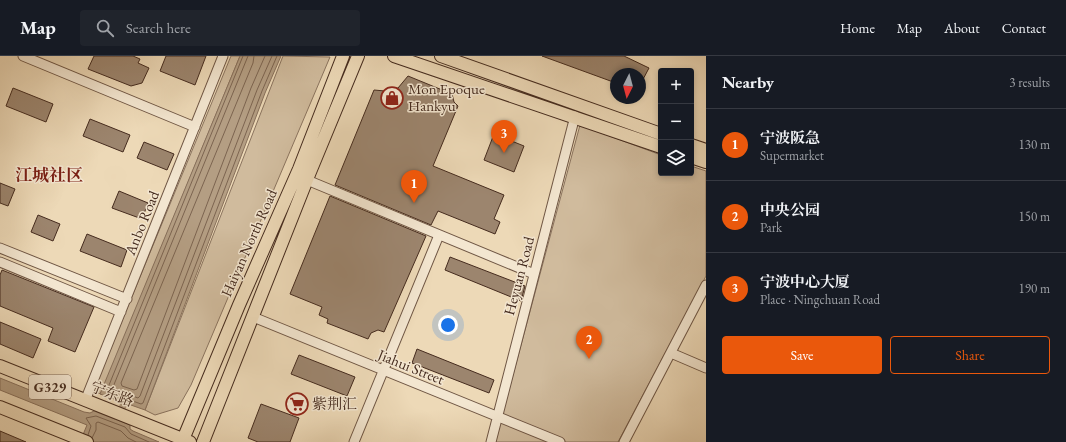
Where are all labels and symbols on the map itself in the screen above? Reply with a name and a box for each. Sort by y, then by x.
north arrow [610,68,646,104]
place label: Mon Epoque Hankyu [408,79,485,115]
shop icon: Mon Epoque Hankyu [379,85,405,111]
pin: 3 [491,120,517,153]
district label: 江城社区 [15,164,83,186]
pin: 1 [401,170,427,203]
street label: Haiyan North Road [216,185,281,300]
street label: Anbo Road [120,187,163,259]
street label: Heyuan Road [499,234,538,317]
your location [438,315,458,335]
pin: 2 [576,326,602,359]
street label: Jiahui Street [373,344,447,389]
road number: G329 [29,375,71,399]
street label: 宁东路 [88,377,137,410]
supermarket icon: 紫荆汇 [284,391,310,417]
place label: 紫荆汇 [312,394,357,413]

